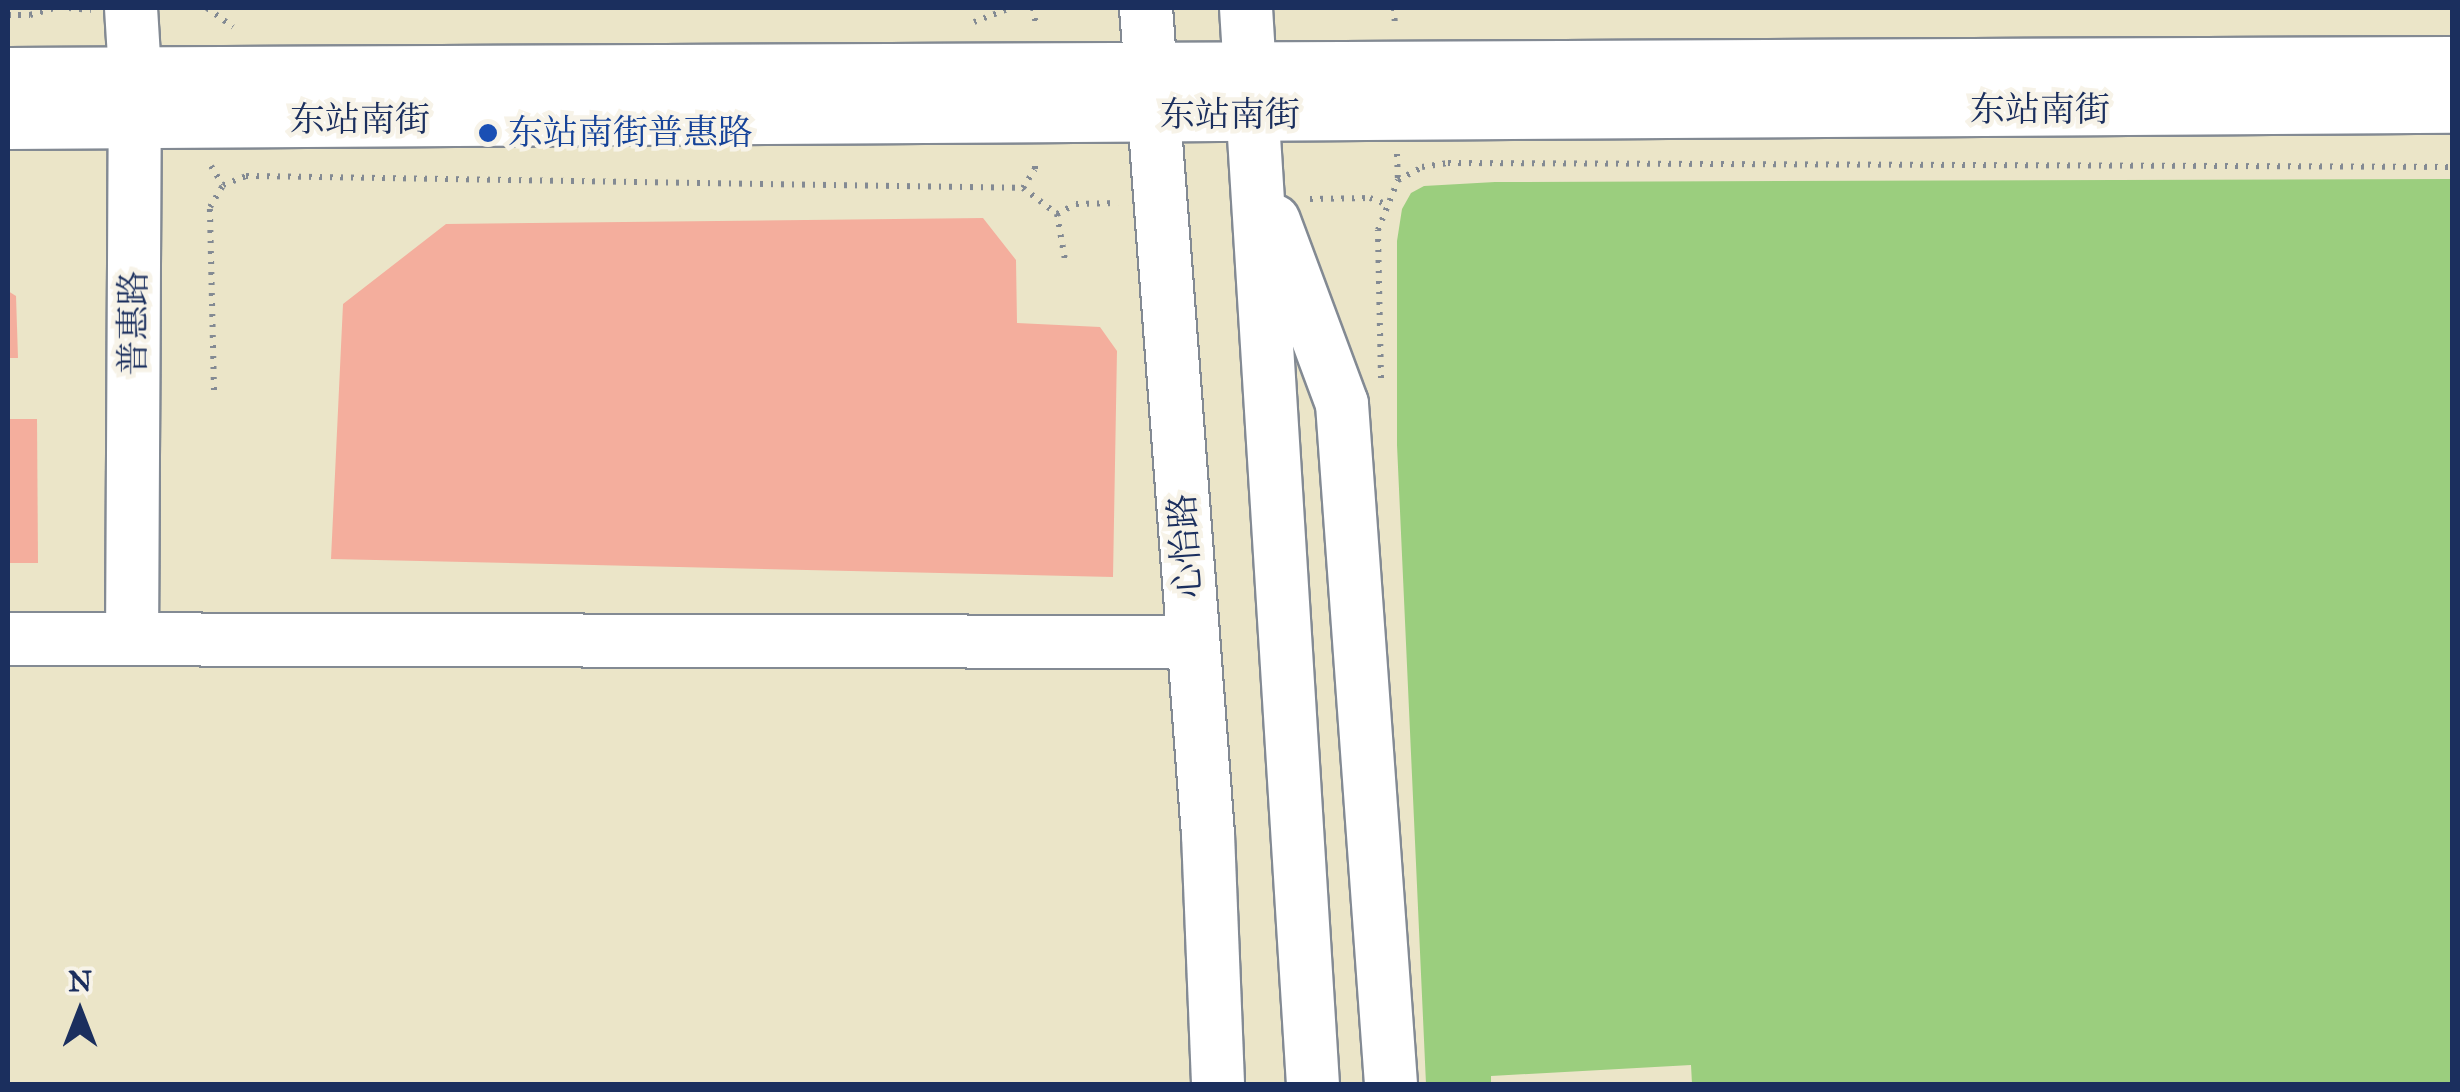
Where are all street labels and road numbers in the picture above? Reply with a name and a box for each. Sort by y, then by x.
street label: 东站南街 [1970,89,2110,131]
street label: 东站南街 [1160,94,1300,136]
street label: 东站南街 [290,99,430,141]
street label: 普惠路 [113,271,155,375]
street label: 心怡路 [1161,492,1211,600]

